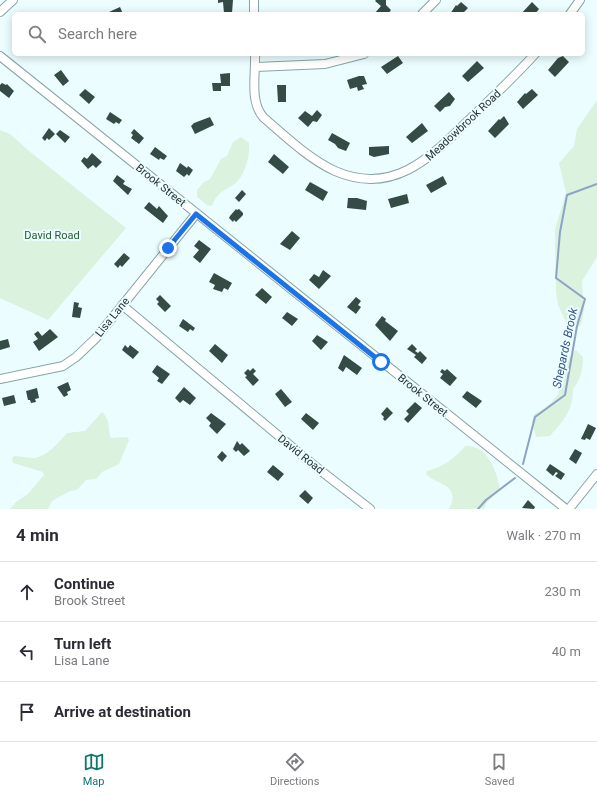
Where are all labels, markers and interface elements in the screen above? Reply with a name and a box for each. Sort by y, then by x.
search box [12,12,585,56]
icon: search [26,23,48,45]
text: Search here [58,25,137,43]
street label: Meadowbrook Road [423,87,504,164]
street label: Brook Street [133,161,189,210]
park label: David Road [24,229,80,242]
route end [159,239,177,257]
street label: Lisa Lane [93,295,132,340]
water label: Shepards Brook [550,305,581,390]
route start [372,353,390,371]
street label: Brook Street [395,371,451,420]
street label: David Road [275,432,326,477]
text: 4 min [16,525,59,545]
text: Walk · 270 m [506,528,581,543]
text: Continue [54,575,115,593]
icon: ahead [16,581,38,603]
text: 230 m [544,584,581,599]
text: Brook Street [54,593,125,608]
text: Turn left [54,635,111,653]
icon: left [16,641,38,663]
text: 40 m [552,644,581,659]
text: Lisa Lane [54,653,109,668]
icon: arrive [16,701,38,723]
text: Arrive at destination [54,703,191,721]
tab: Map [83,751,105,788]
tab: Directions [270,751,319,788]
tab: Saved [485,751,514,788]

